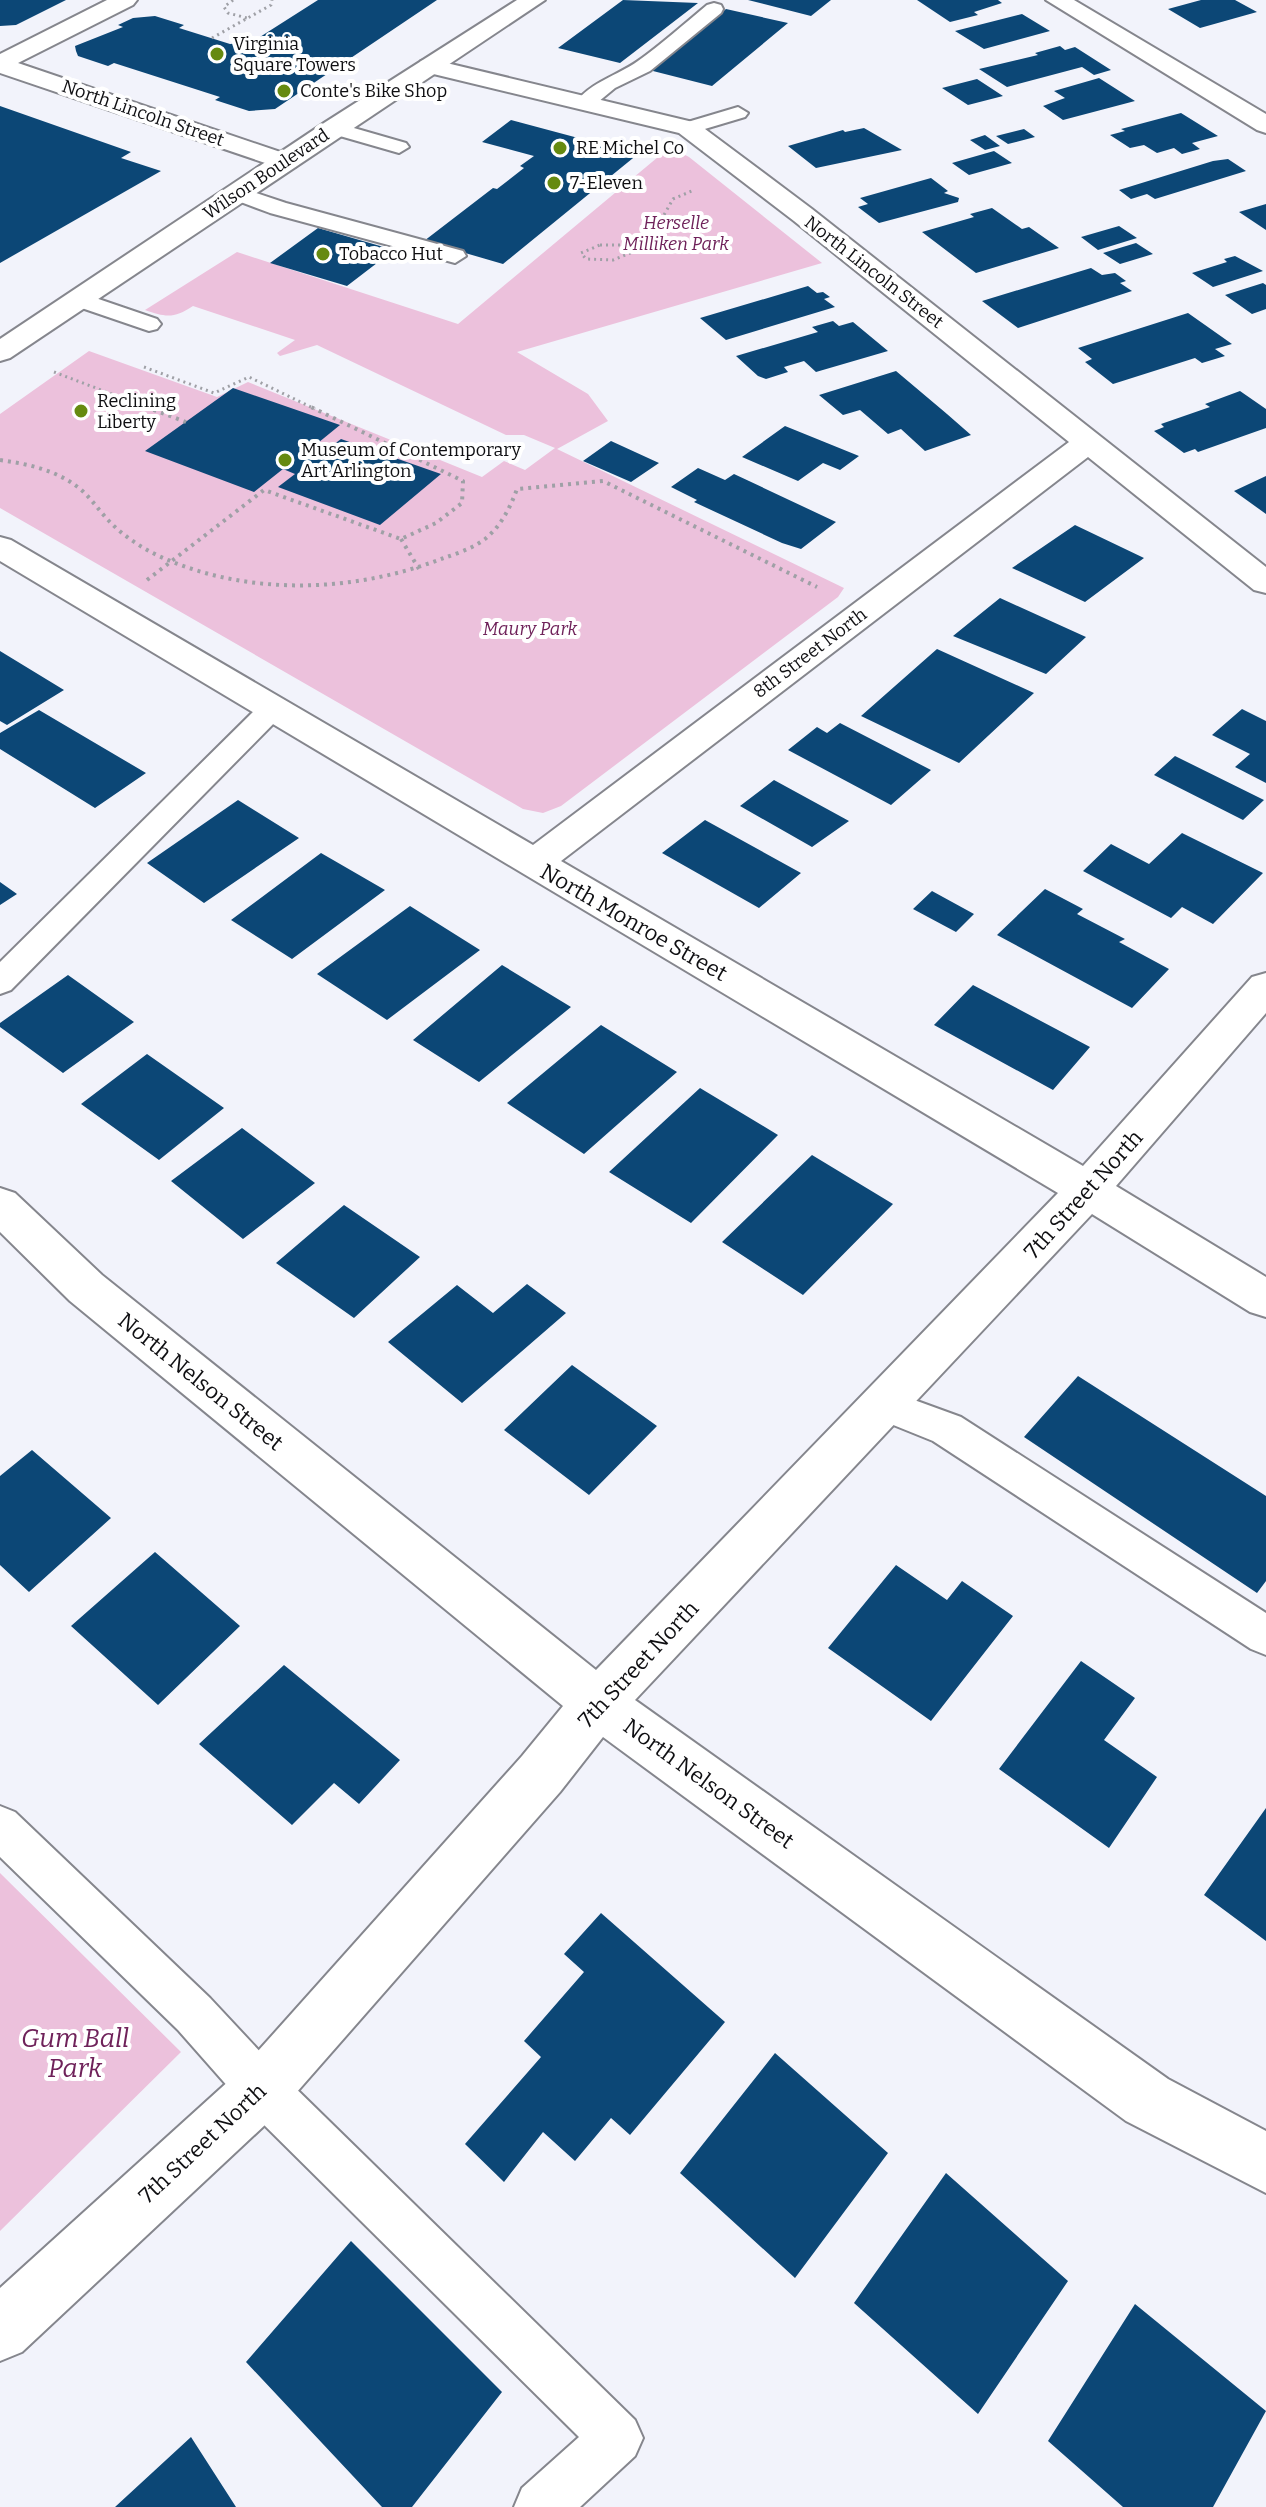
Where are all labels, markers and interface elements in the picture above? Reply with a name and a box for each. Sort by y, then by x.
place label: Virginia Square Towers [233,33,356,76]
marker: Virginia Square Towers [208,45,226,63]
street label: North Lincoln Street [59,75,227,151]
place label: Conte's Bike Shop [300,80,447,102]
marker: Conte's Bike Shop [275,82,293,100]
street label: Wilson Boulevard [199,124,333,224]
place label: RE Michel Co [576,137,684,159]
marker: RE Michel Co [551,139,569,157]
place label: 7-Eleven [570,172,643,194]
marker: 7-Eleven [545,174,563,192]
street label: North Lincoln Street [800,211,948,333]
park label: Herselle Milliken Park [623,212,729,255]
place label: Tobacco Hut [339,243,443,265]
marker: Tobacco Hut [314,245,332,263]
place label: Reclining Liberty [97,390,176,433]
marker: Reclining Liberty [72,402,90,420]
place label: Museum of Contemporary Art Arlington [301,439,521,482]
marker: Museum of Contemporary Art Arlington [276,451,294,469]
street label: 8th Street North [749,603,871,703]
park label: Maury Park [483,618,578,640]
street label: North Monroe Street [535,858,732,987]
street label: 7th Street North [1018,1124,1149,1264]
street label: North Nelson Street [113,1307,289,1456]
street label: 7th Street North [572,1595,704,1734]
street label: North Nelson Street [618,1712,799,1854]
park label: Gum Ball Park [21,2023,129,2084]
street label: 7th Street North [133,2077,272,2209]

